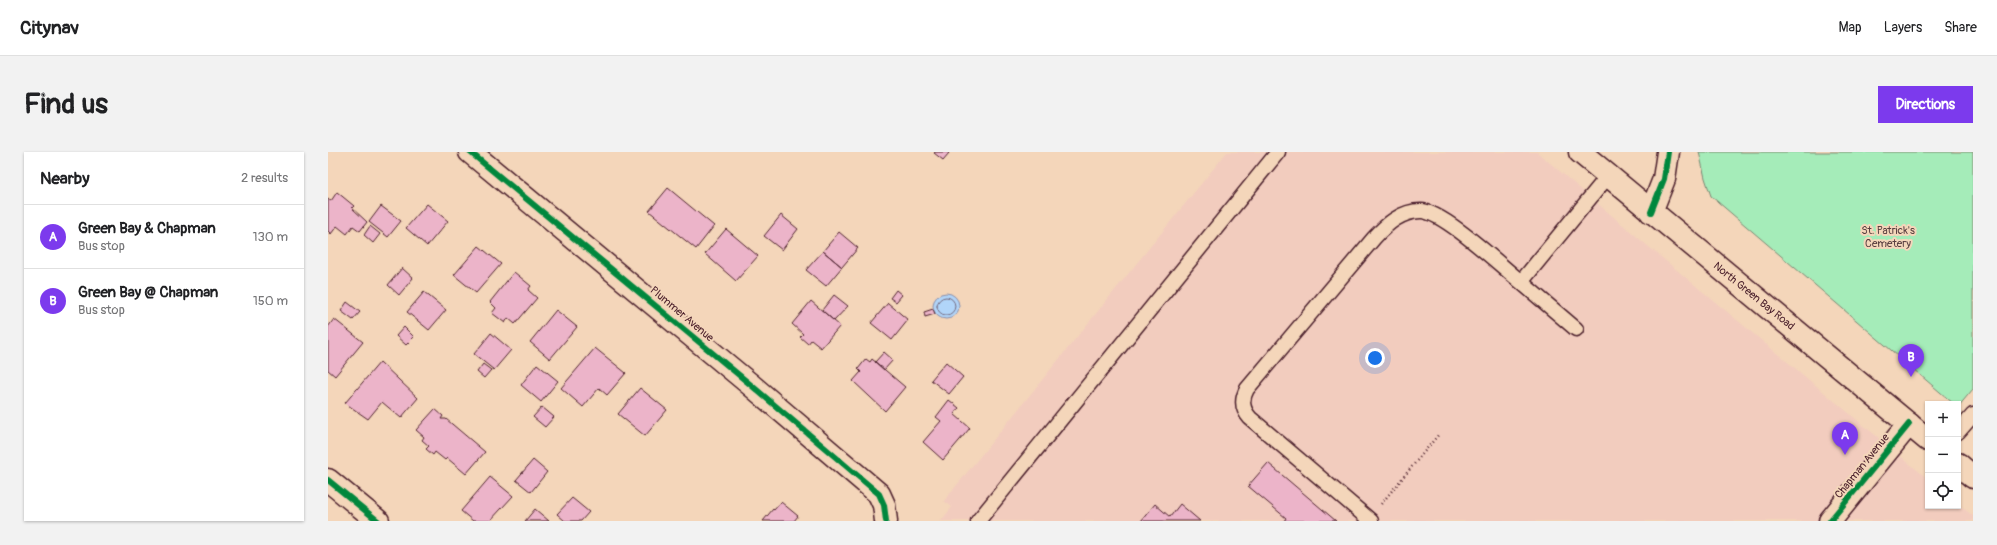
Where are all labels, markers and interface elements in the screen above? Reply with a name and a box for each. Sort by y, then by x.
text: Citynav [20,16,79,40]
text: Map [1839,19,1862,36]
text: Layers [1884,19,1922,36]
text: Share [1944,19,1977,36]
button: Directions [1878,86,1973,123]
text: Find us [24,87,108,122]
text: Nearby [40,168,89,189]
text: 2 results [241,170,288,186]
text: Green Bay & Chapman [78,219,216,238]
park label: St. Patrick's Cemetery [1861,224,1915,250]
text: A [49,229,57,245]
text: 130 m [252,229,288,245]
text: Bus stop [78,238,125,254]
street label: North Green Bay Road [1711,259,1797,333]
text: Green Bay @ Chapman [78,283,218,302]
street label: Plummer Avenue [648,284,717,345]
text: B [49,293,57,309]
text: 150 m [253,293,288,309]
text: Bus stop [78,302,125,318]
pin: B [1898,344,1924,377]
your location [1365,348,1385,368]
map controls [1925,401,1961,509]
button: + [1925,401,1961,437]
pin: A [1832,422,1858,455]
street label: Chapman Avenue [1832,431,1892,501]
button: − [1925,437,1961,473]
button: locate [1925,473,1961,509]

